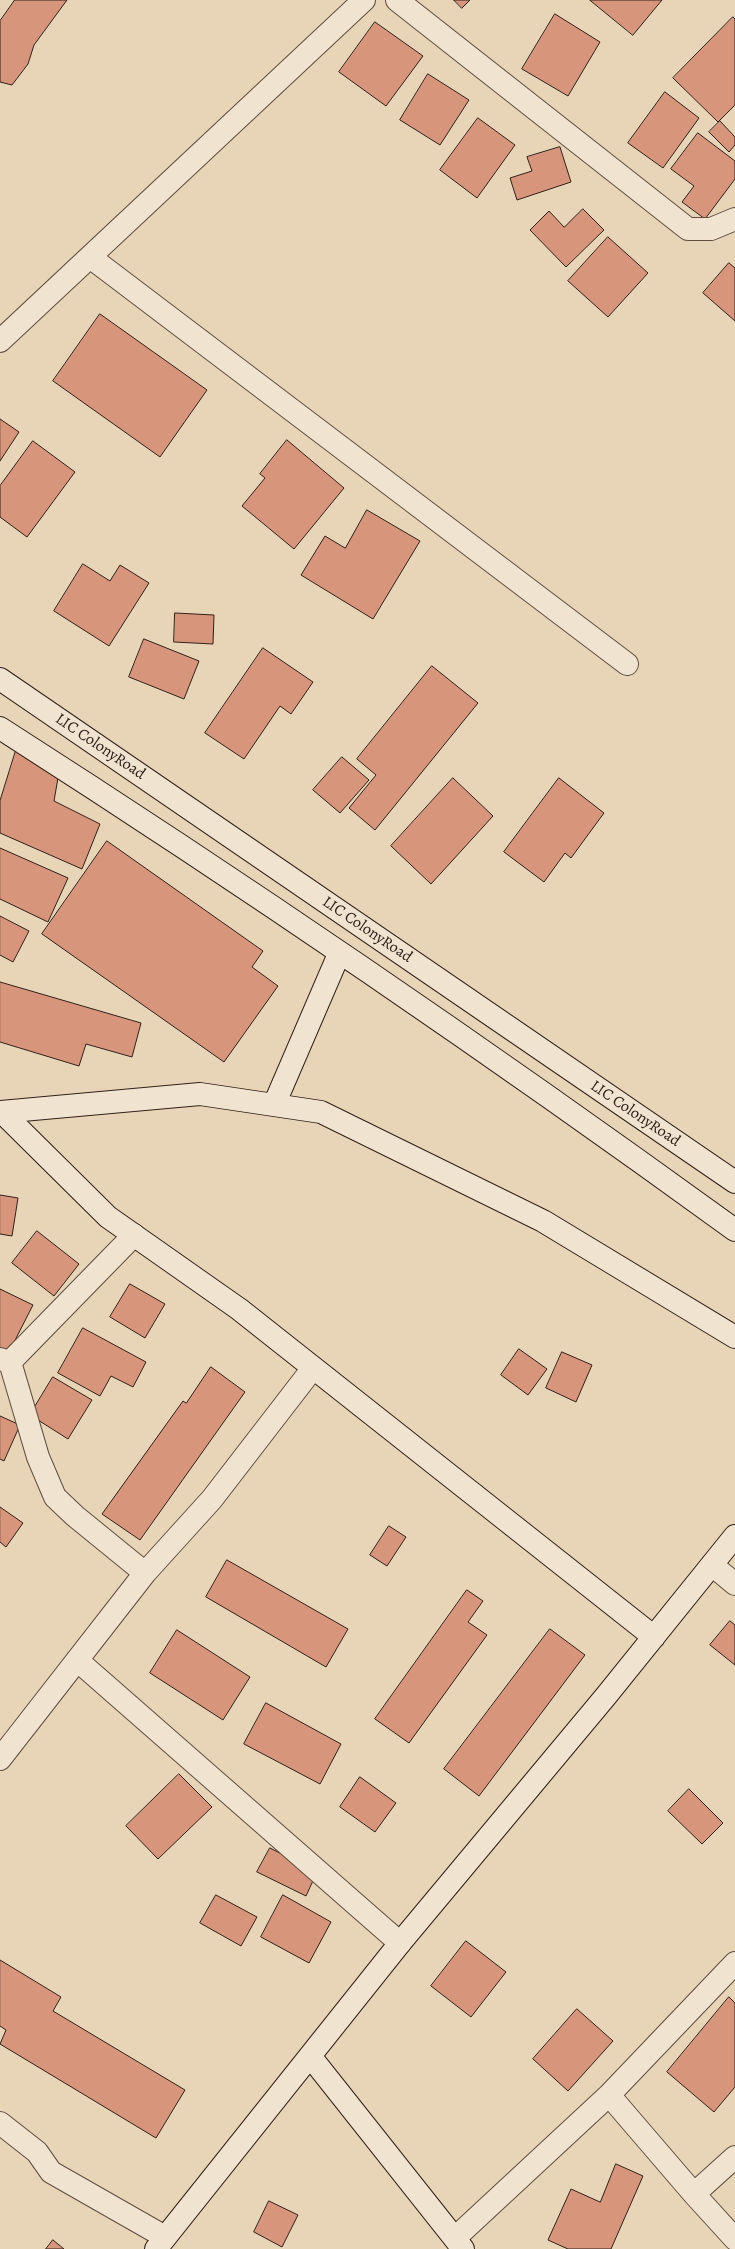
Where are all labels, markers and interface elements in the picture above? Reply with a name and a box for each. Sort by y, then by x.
street label: LIC ColonyRoad [51,710,149,784]
street label: LIC ColonyRoad [318,893,416,967]
street label: LIC ColonyRoad [586,1077,684,1151]

